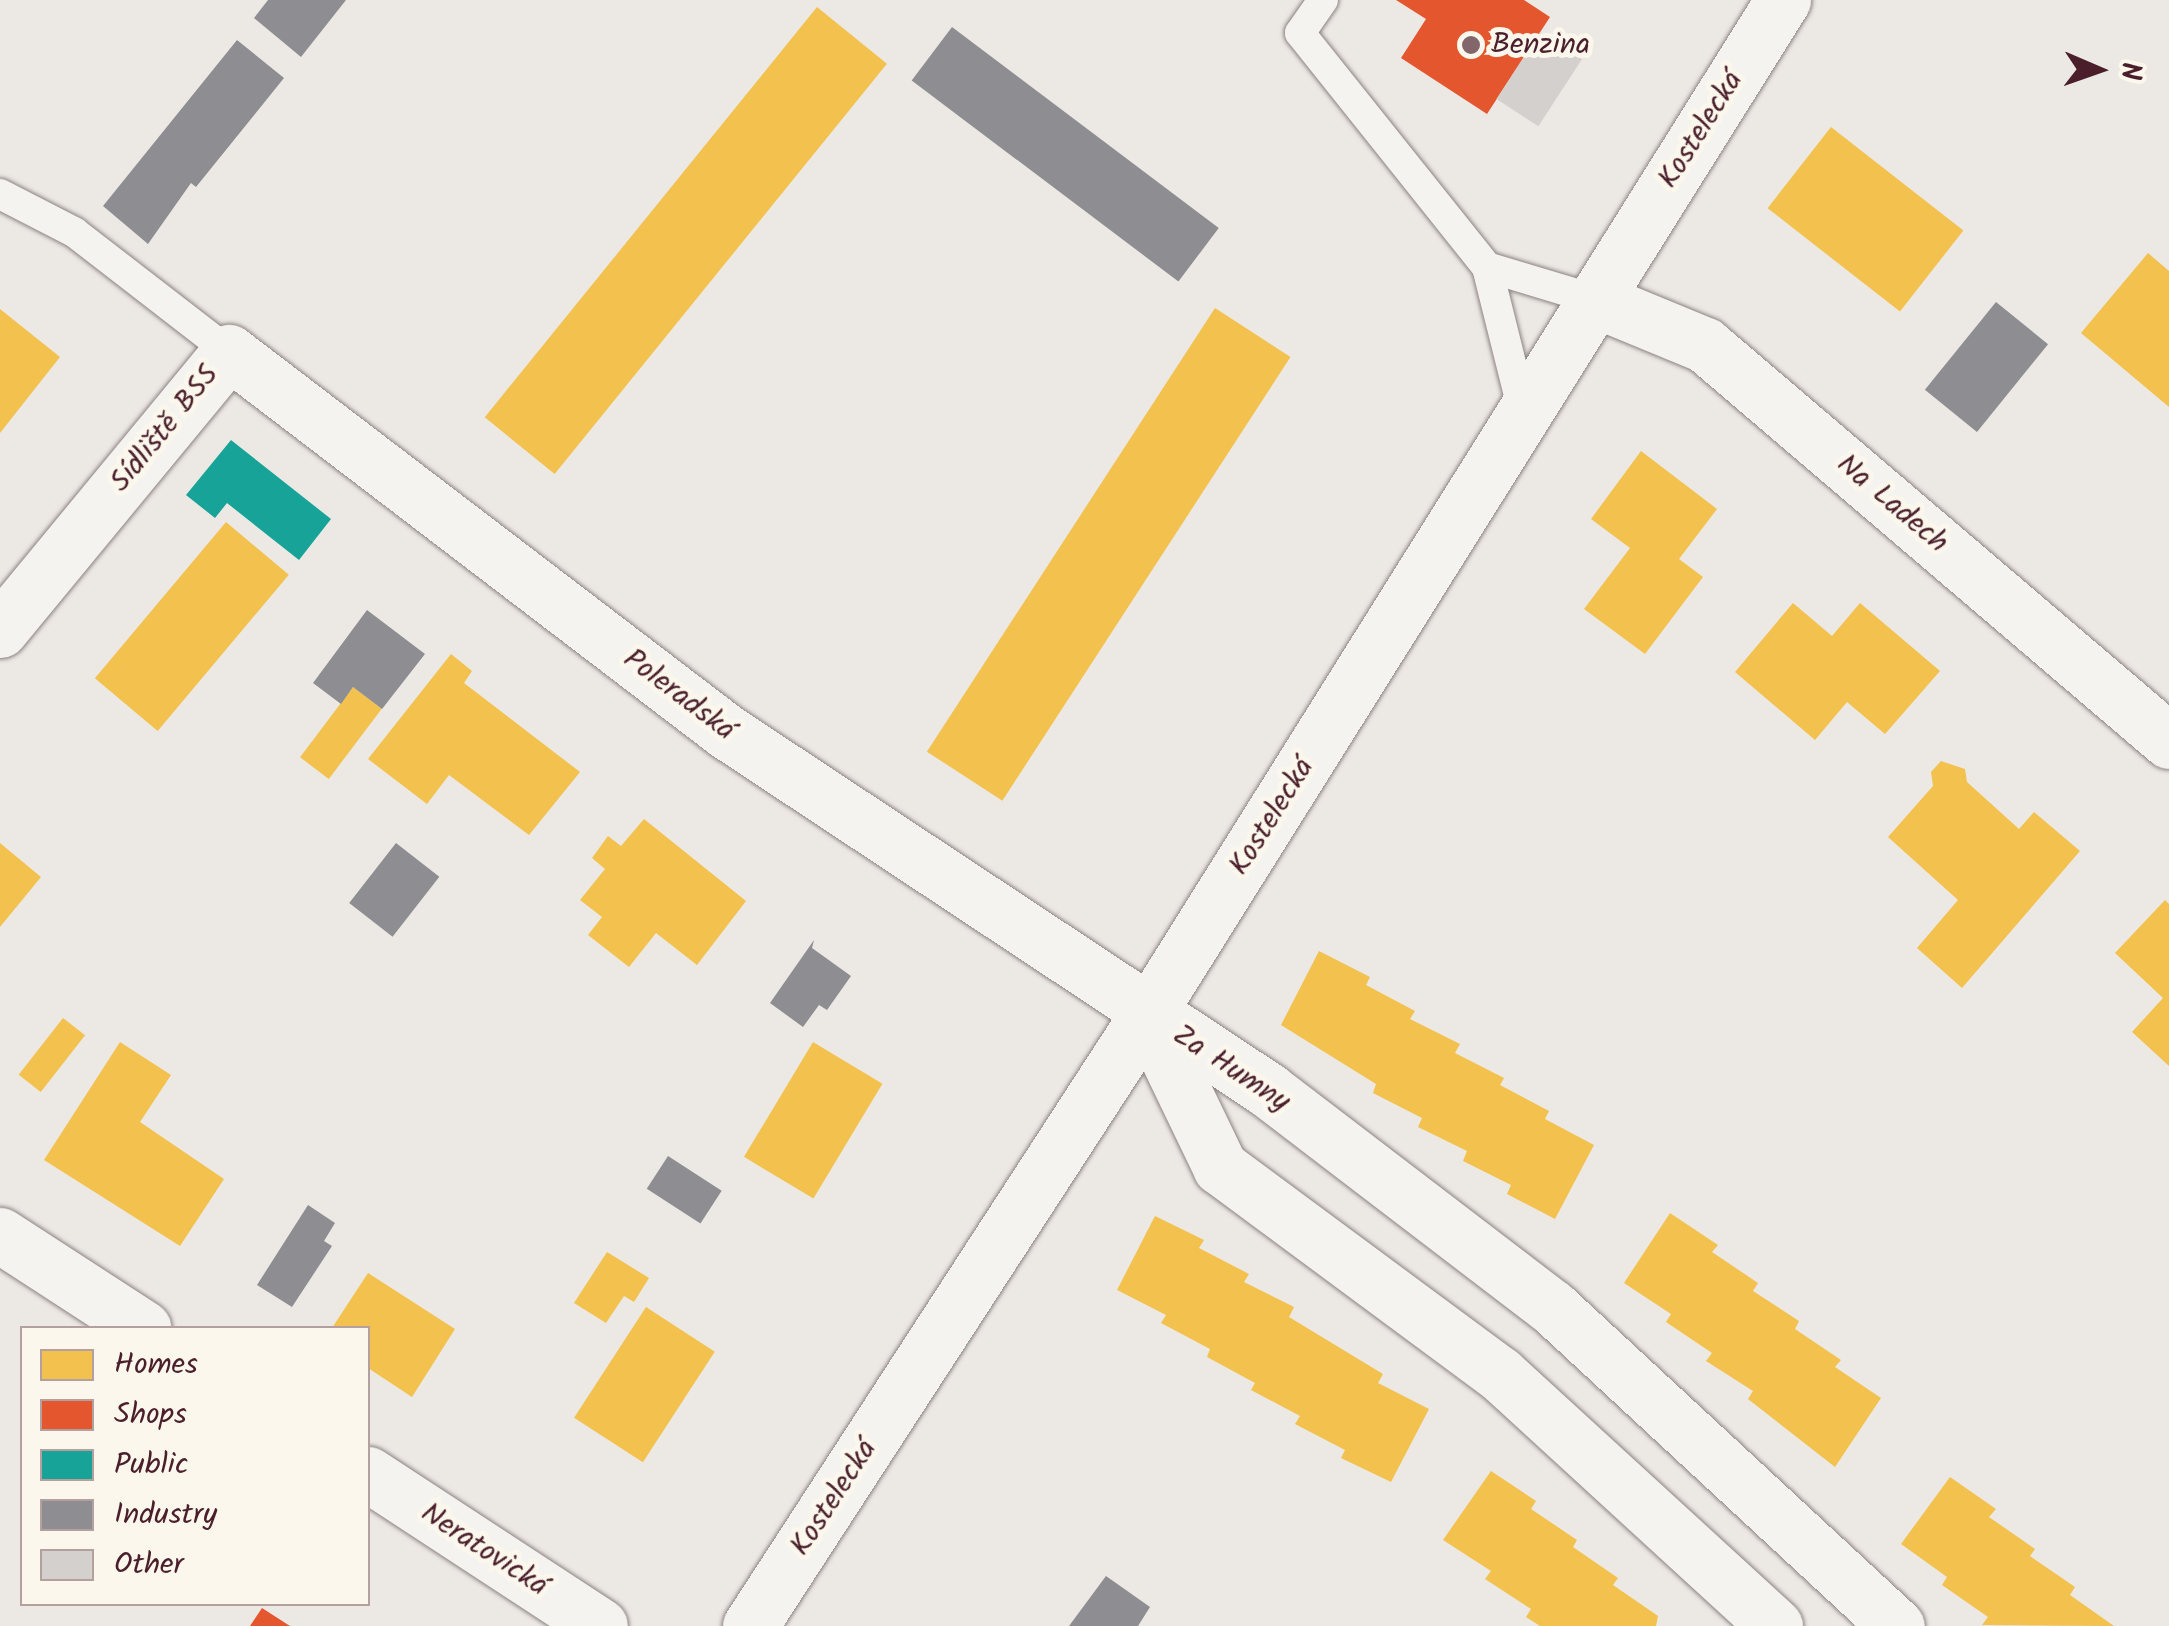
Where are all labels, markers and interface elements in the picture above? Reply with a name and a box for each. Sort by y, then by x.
north arrow [2049,20,2149,120]
place label: Benzina [1491,27,1590,63]
marker: Benzina [1460,34,1482,56]
text: N [2107,61,2152,81]
street label: Kostelecká [1651,65,1751,195]
street label: Sídliště BSS [103,358,227,500]
street label: Na Ladech [1829,447,1955,561]
street label: Poleradská [616,641,742,749]
street label: Kostelecká [1222,752,1322,882]
street label: Za Humny [1165,1018,1297,1120]
legend [20,1326,370,1606]
text: Homes [114,1341,198,1389]
text: Shops [114,1391,187,1439]
street label: Kostelecká [783,1433,885,1563]
text: Public [114,1441,188,1489]
text: Industry [114,1491,217,1539]
street label: Neratovická [414,1496,554,1604]
text: Other [114,1541,184,1589]

